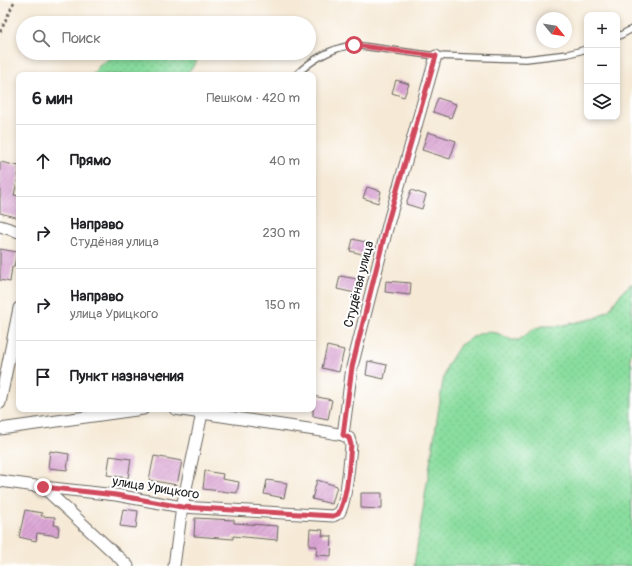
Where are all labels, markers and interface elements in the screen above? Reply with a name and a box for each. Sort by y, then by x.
north arrow [536,12,572,48]
map controls [584,12,620,120]
button: + [584,12,620,48]
search box [16,16,316,60]
icon: search [30,27,52,49]
text: Поиск [62,29,101,48]
route start [345,36,363,54]
button: − [584,48,620,84]
button: layers [584,84,620,120]
text: 6 мин [32,88,73,109]
text: Пешком · 420 m [206,90,300,106]
icon: ahead [32,150,54,172]
text: Прямо [70,151,111,170]
text: 40 m [269,153,300,169]
text: Направо [70,215,124,234]
icon: right [32,222,54,244]
text: 230 m [263,225,300,241]
text: Студёная улица [70,234,159,250]
street label: Студёная улица [340,239,377,329]
text: Направо [70,287,124,306]
icon: right [32,294,54,316]
text: 150 m [265,297,300,313]
text: улица Урицкого [70,306,158,322]
icon: arrive [32,366,54,388]
text: Пункт назначения [70,367,184,386]
street label: улица Урицкого [110,473,201,503]
route end [34,478,52,496]

